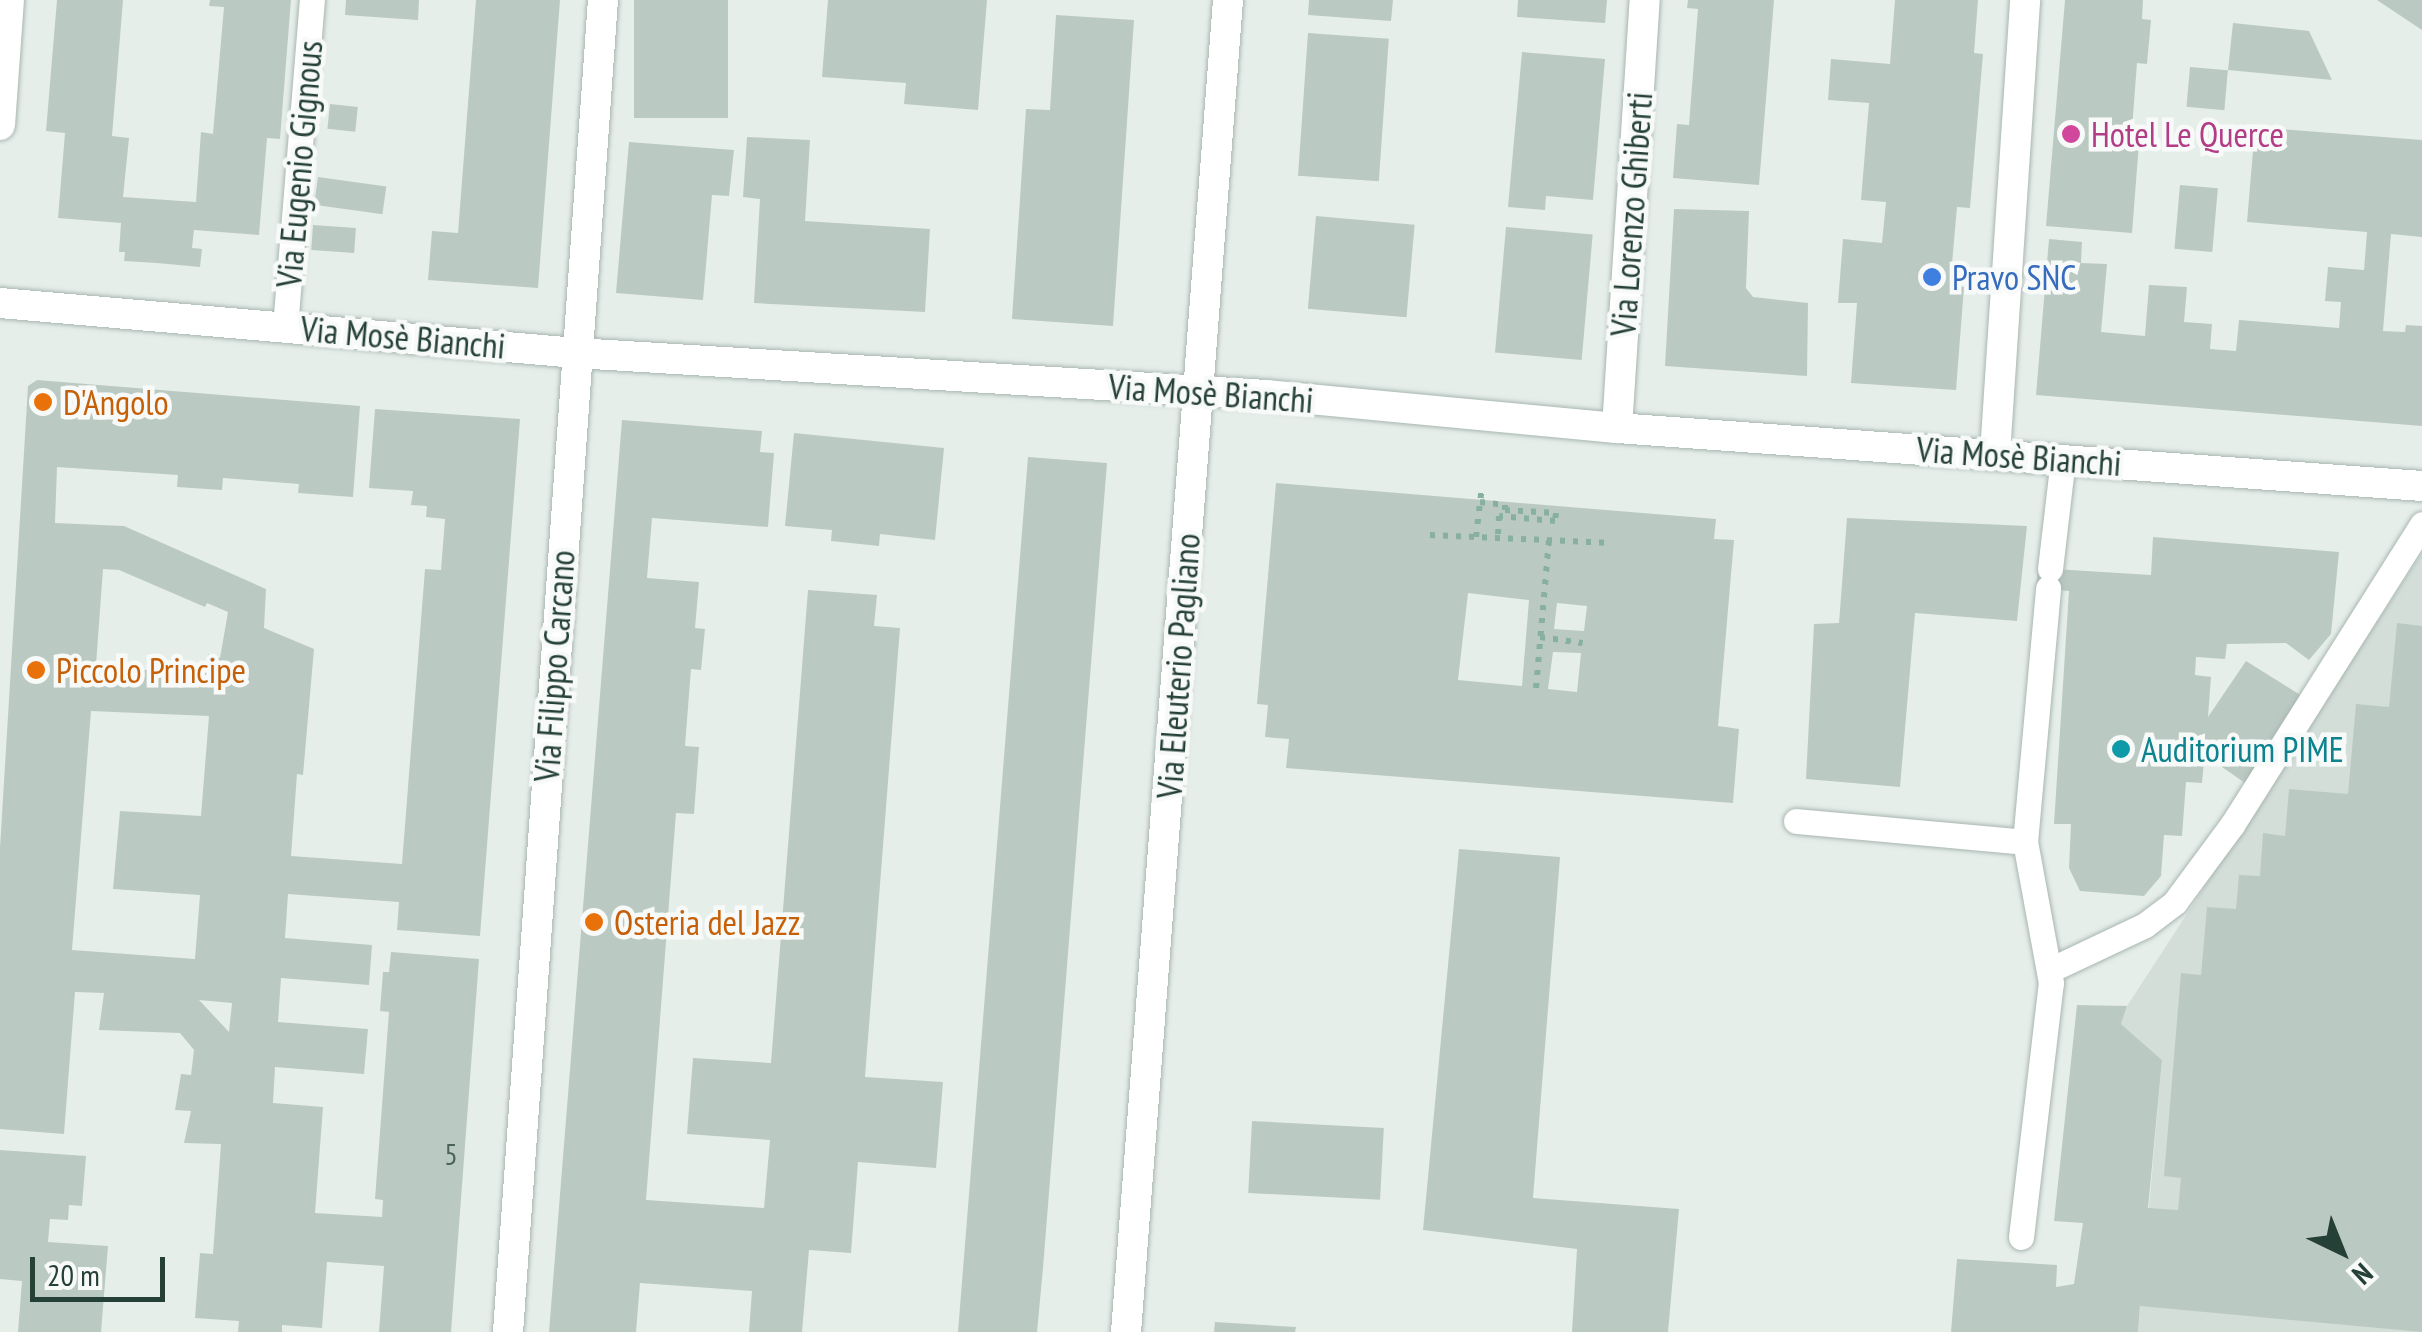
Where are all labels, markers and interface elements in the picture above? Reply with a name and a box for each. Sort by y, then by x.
street label: Via Eugenio Gignous [267,39,331,289]
street label: Via Lorenzo Ghiberti [1602,90,1660,338]
place label: Hotel Le Querce [2091,113,2284,155]
marker: Hotel Le Querce [2060,123,2082,145]
place label: Pravo SNC [1952,256,2076,298]
marker: Pravo SNC [1921,266,1943,288]
street label: Via Mosè Bianchi [299,307,507,367]
street label: Via Mosè Bianchi [1107,365,1315,421]
place label: D'Angolo [63,381,169,423]
marker: D'Angolo [32,391,54,413]
street label: Via Mosè Bianchi [1915,428,2123,484]
street label: Via Eleuterio Pagliano [1148,532,1208,800]
street label: Via Filippo Carcano [525,549,583,783]
place label: Piccolo Principe [56,649,246,691]
marker: Piccolo Principe [25,659,47,681]
place label: Auditorium PIME [2141,728,2344,770]
marker: Auditorium PIME [2110,738,2132,760]
place label: Osteria del Jazz [614,901,800,943]
marker: Osteria del Jazz [583,911,605,933]
house number: 5 [444,1136,458,1172]
north arrow [2292,1202,2392,1302]
scale bar [35,1237,170,1299]
text: 20 m [47,1255,100,1294]
text: N [2345,1256,2381,1293]

